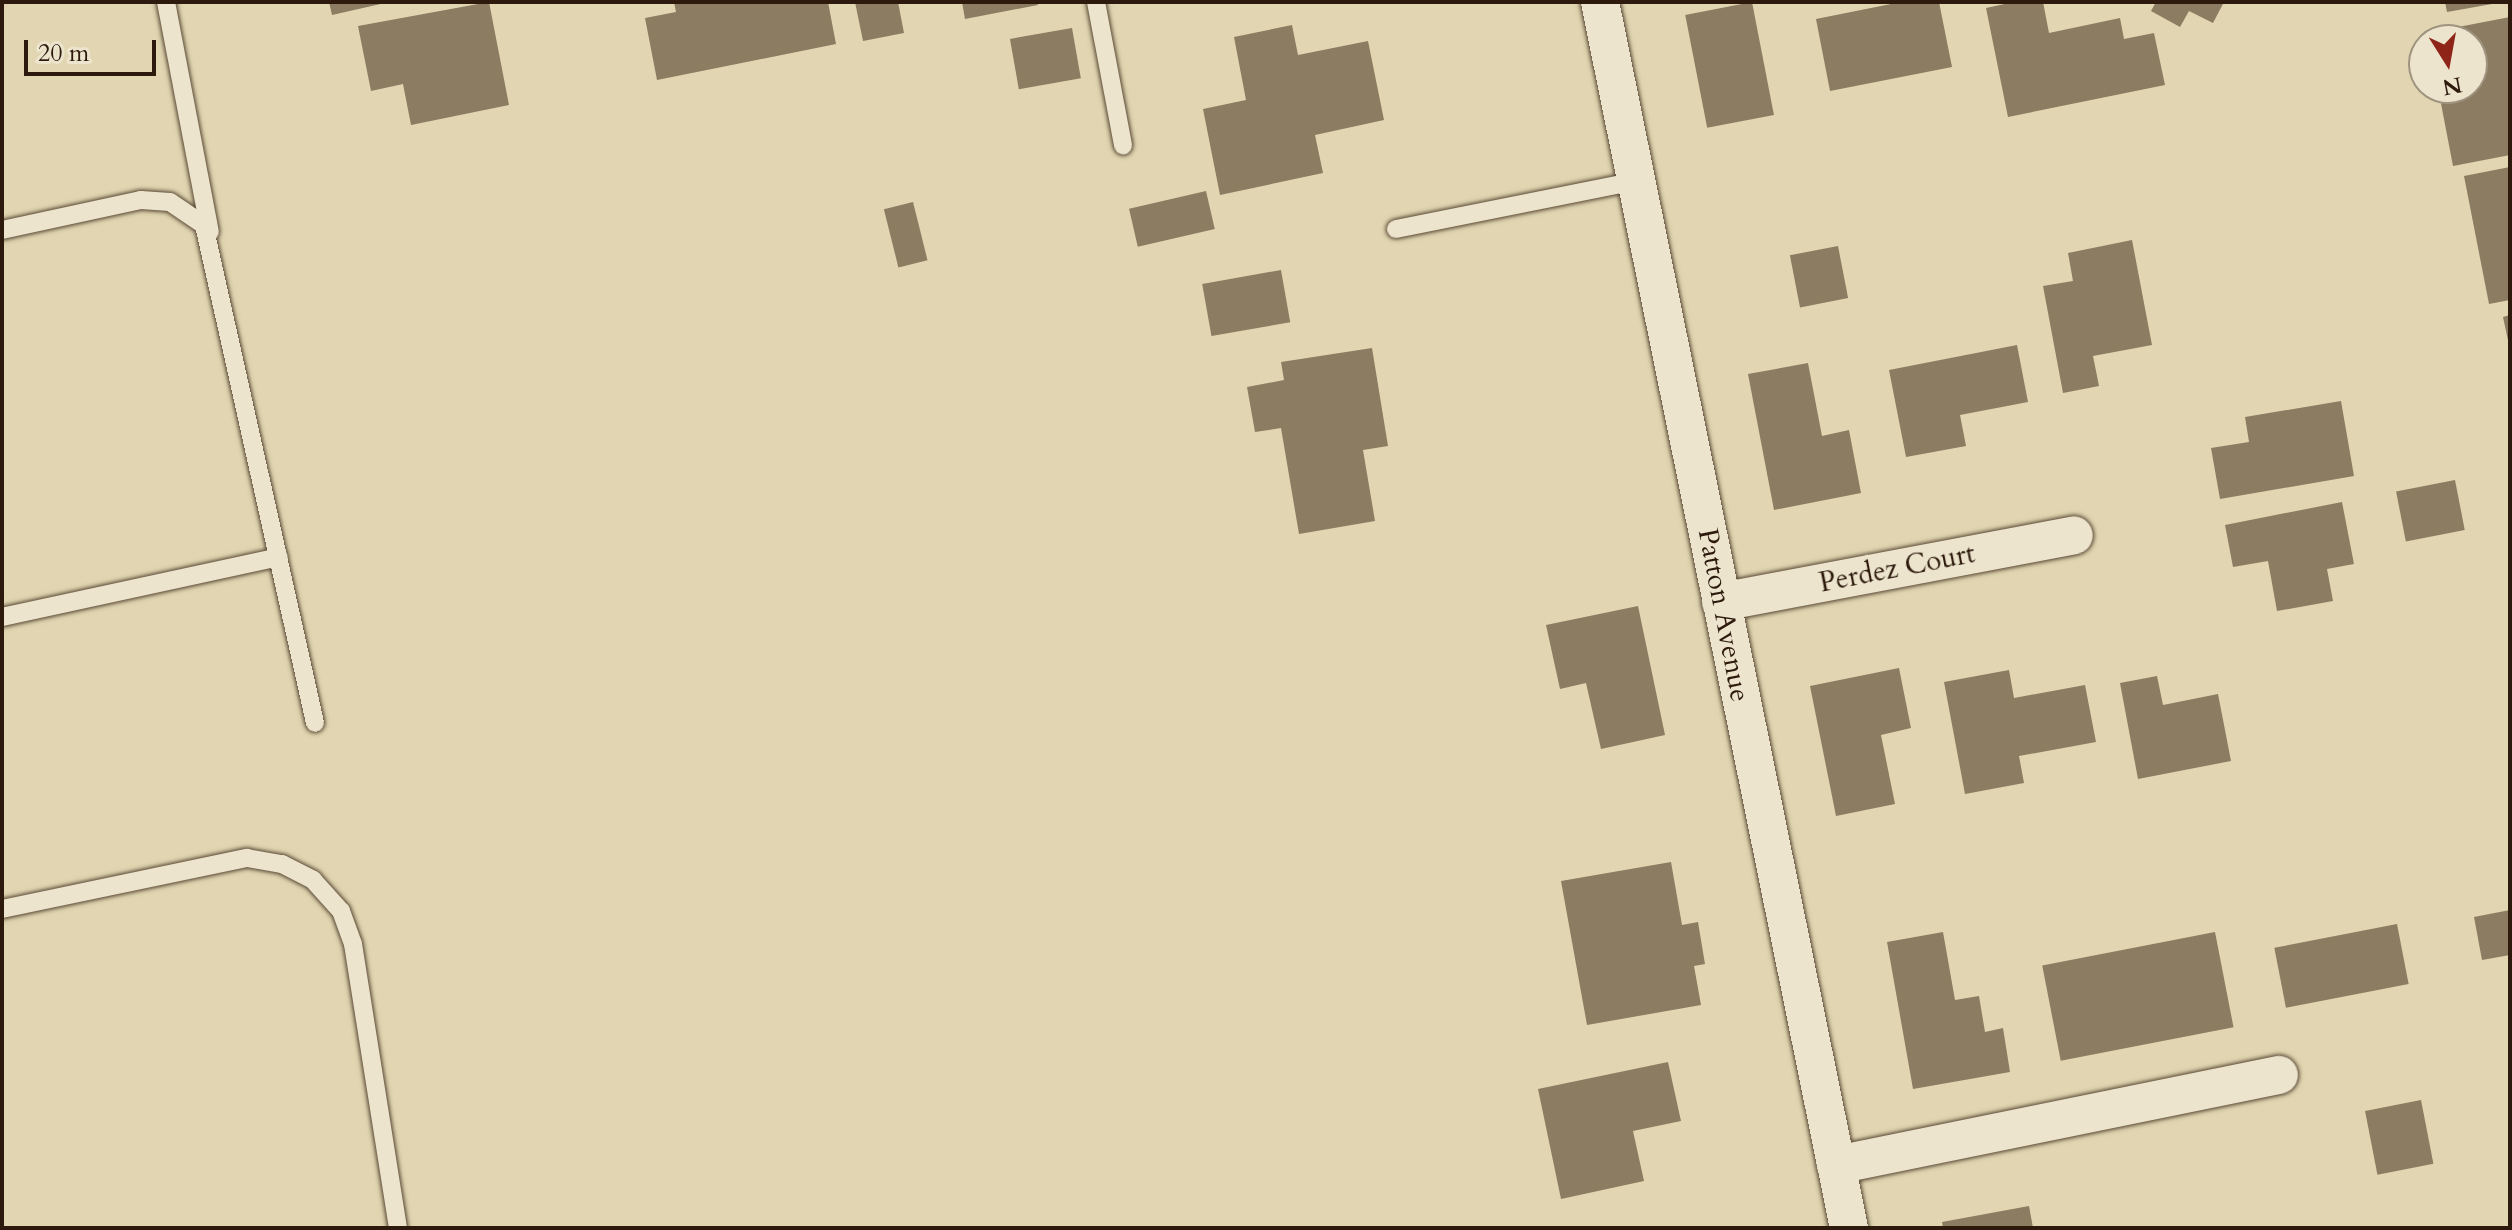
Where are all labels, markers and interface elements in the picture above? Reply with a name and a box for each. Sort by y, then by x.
scale bar [28,24,160,74]
north arrow [2408,24,2488,104]
text: 20 m [38,37,89,70]
text: N [2440,69,2464,102]
street label: Patton Avenue [1691,526,1757,704]
street label: Perdez Court [1816,536,1978,600]

